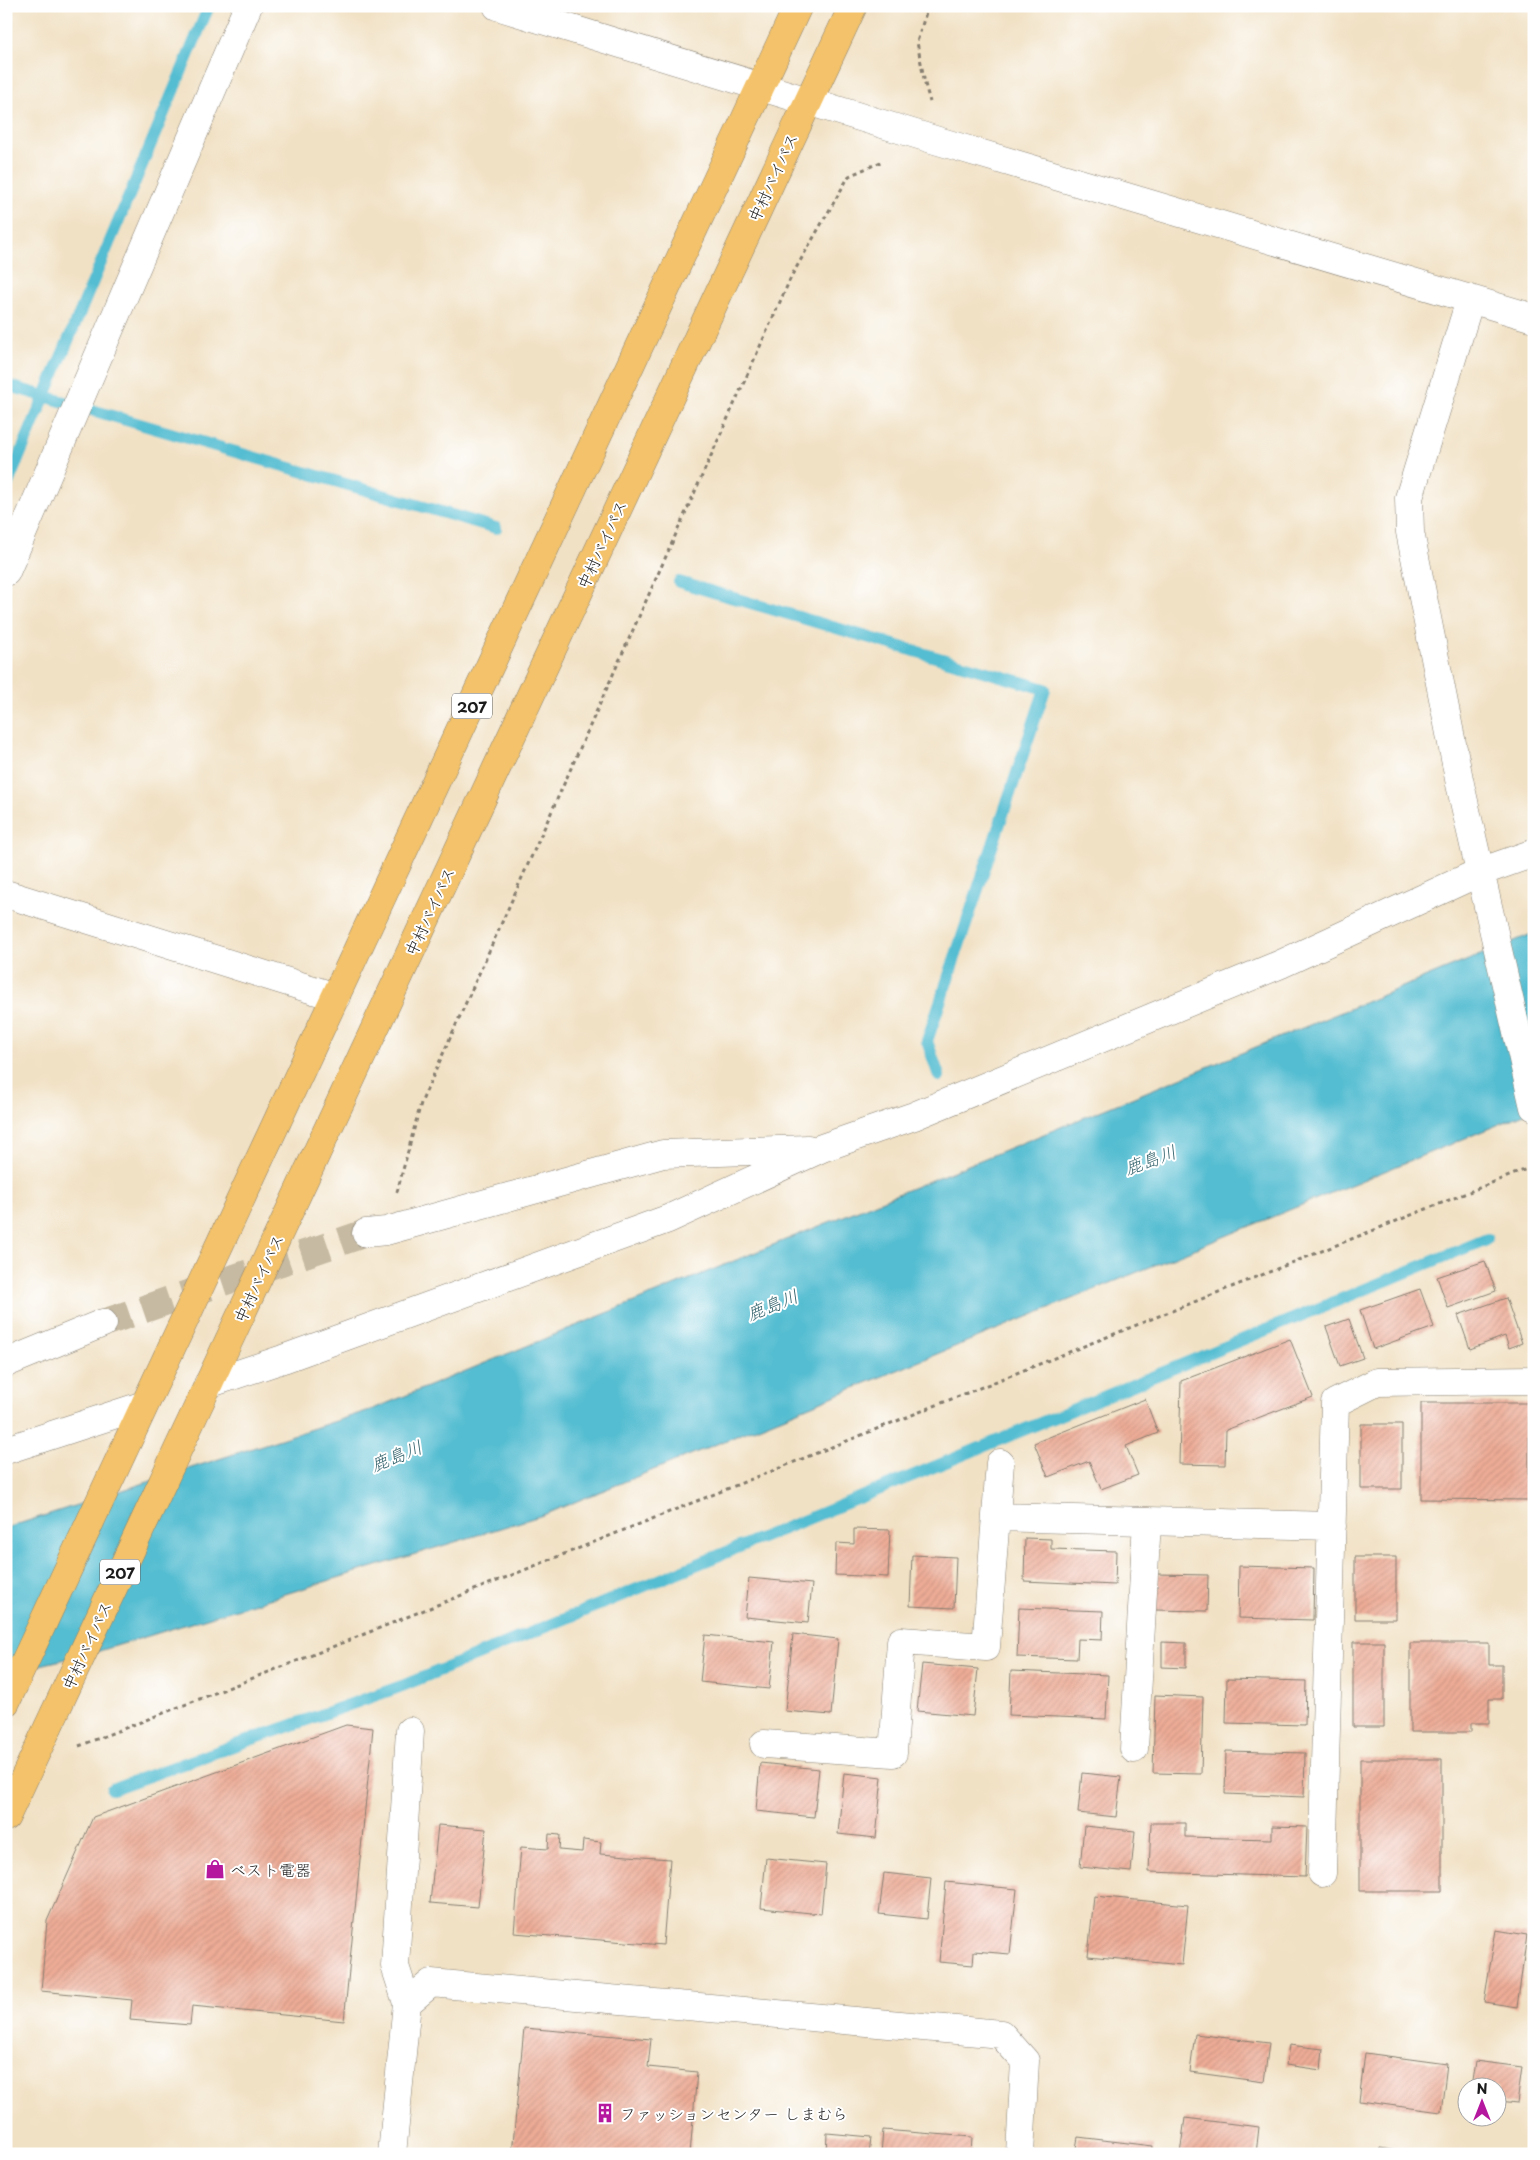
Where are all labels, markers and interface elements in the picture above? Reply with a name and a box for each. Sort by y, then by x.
street label: 中村バイパス [741,129,803,225]
street label: 中村バイパス [570,496,632,592]
road number: 207 [452,694,492,718]
street label: 中村バイパス [398,863,460,959]
water label: 鹿島川 [1120,1137,1180,1181]
street label: 中村バイパス [227,1230,289,1326]
water label: 鹿島川 [742,1281,802,1327]
water label: 鹿島川 [366,1432,426,1478]
road number: 207 [100,1560,140,1584]
street label: 中村バイパス [55,1597,117,1693]
place label: ベスト電器 [230,1857,311,1881]
shop icon: ベスト電器 [204,1858,226,1880]
north arrow [1458,2078,1508,2128]
text: N [1476,2078,1488,2099]
place label: ファッションセンター しまむら [620,2101,848,2125]
building icon: ファッションセンター しまむら [594,2102,616,2124]

